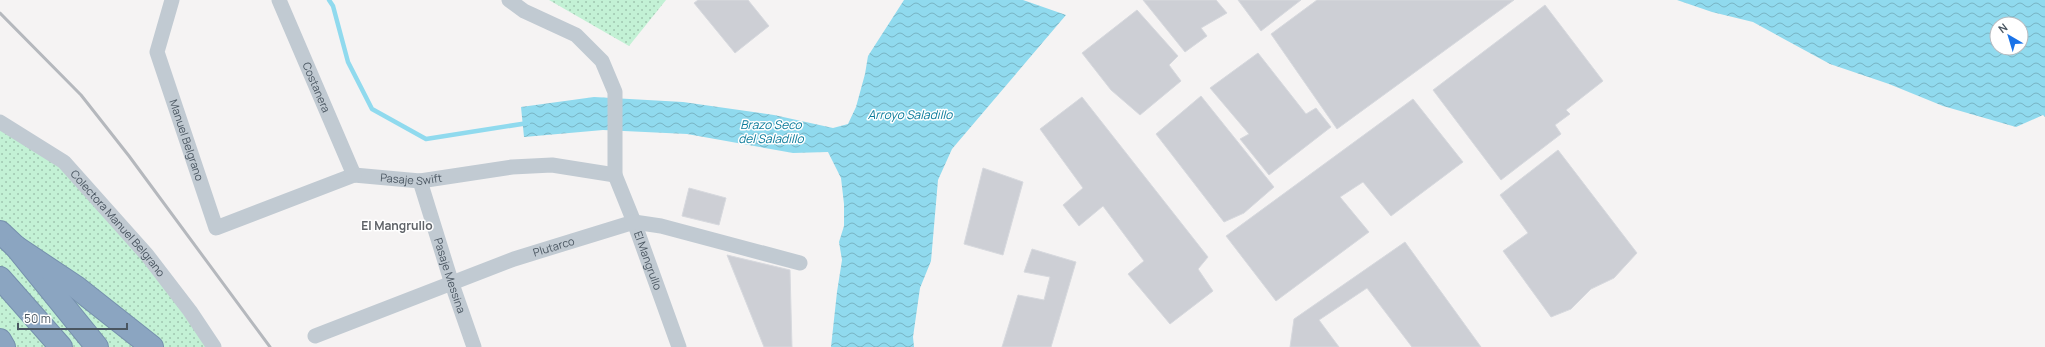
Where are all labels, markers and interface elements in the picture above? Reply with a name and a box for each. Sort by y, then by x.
north arrow [1989,16,2029,56]
text: N [1995,19,2010,36]
street label: Costanera [299,60,334,115]
street label: Manuel Belgrano [166,97,208,183]
water label: Arroyo Saladillo [868,106,953,123]
water label: Brazo Seco del Saladillo [738,116,805,147]
street label: Colectora Manuel Belgrano [67,166,169,280]
street label: Pasaje Swift [380,169,443,188]
district label: El Mangrullo [361,217,433,234]
street label: El Mangrullo [631,229,666,292]
street label: Plutarco [531,233,577,260]
street label: Pasaje Messina [431,236,470,315]
scale bar [18,305,127,331]
text: 50 m [24,310,51,327]

